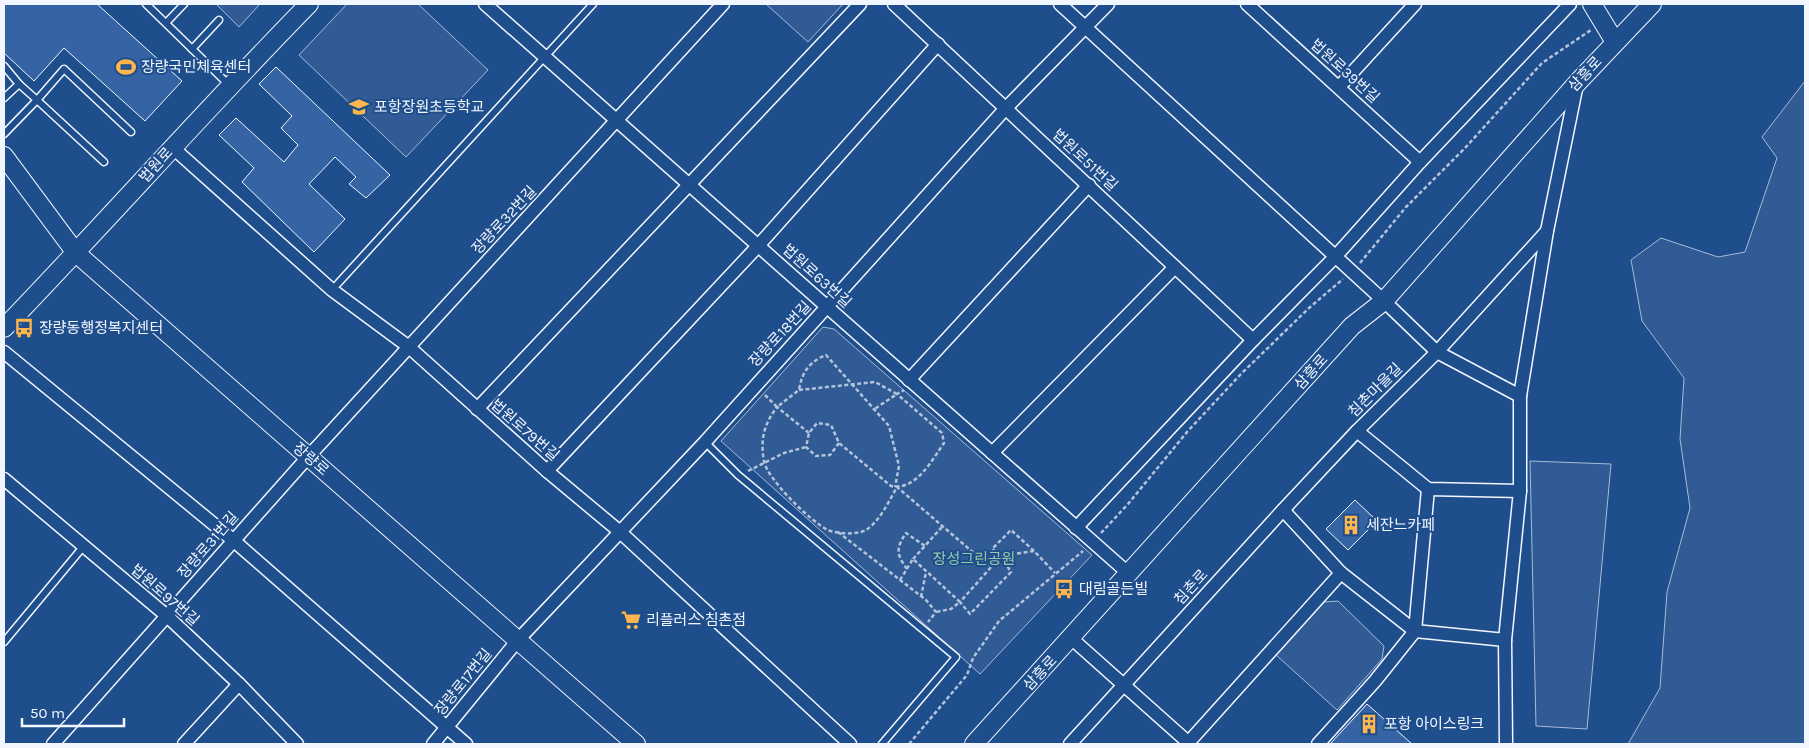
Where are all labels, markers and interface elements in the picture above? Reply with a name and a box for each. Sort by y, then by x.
street label: 법원로39번길 [1307,35,1383,107]
street label: 삼흥로 [1564,53,1606,95]
sports icon: 장량국민체육센터 [115,56,137,78]
place label: 장량국민체육센터 [141,58,251,76]
school or university icon: 포항장원초등학교 [348,96,370,118]
place label: 포항장원초등학교 [374,98,484,116]
street label: 법원로51번길 [1049,125,1121,195]
street label: 법원로 [135,144,177,186]
street label: 장량로32번길 [468,182,540,258]
street label: 법원로63번길 [779,240,855,312]
street label: 장량로18번길 [745,297,815,371]
bus stop icon: 장량동행정복지센터 [13,317,35,339]
place label: 장량동행정복지센터 [39,319,163,337]
street label: 삼흥로 [1290,351,1332,393]
street label: 침촌마을길 [1344,359,1406,421]
street label: 법원로79번길 [487,395,563,465]
street label: 장량로 [289,439,333,479]
street label: 장량로31번길 [174,508,242,582]
building icon: 세잔느카페 [1340,514,1362,536]
place label: 세잔느카페 [1366,516,1435,534]
park label: 장성그린공원 [933,550,1015,568]
street label: 법원로97번길 [127,560,203,630]
street label: 침촌로 [1170,566,1212,608]
bus stop icon: 대림골든빌 [1053,578,1075,600]
place label: 대림골든빌 [1079,580,1148,598]
supermarket icon: 리플러스 침촌점 [620,609,642,631]
place label: 리플러스 침촌점 [646,611,746,629]
street label: 장량로17번길 [431,645,495,719]
street label: 삼흥로 [1019,652,1061,694]
scale bar [22,696,125,728]
text: 50 m [30,704,65,722]
building icon: 포항 아이스링크 [1358,713,1380,735]
place label: 포항 아이스링크 [1384,715,1484,733]

